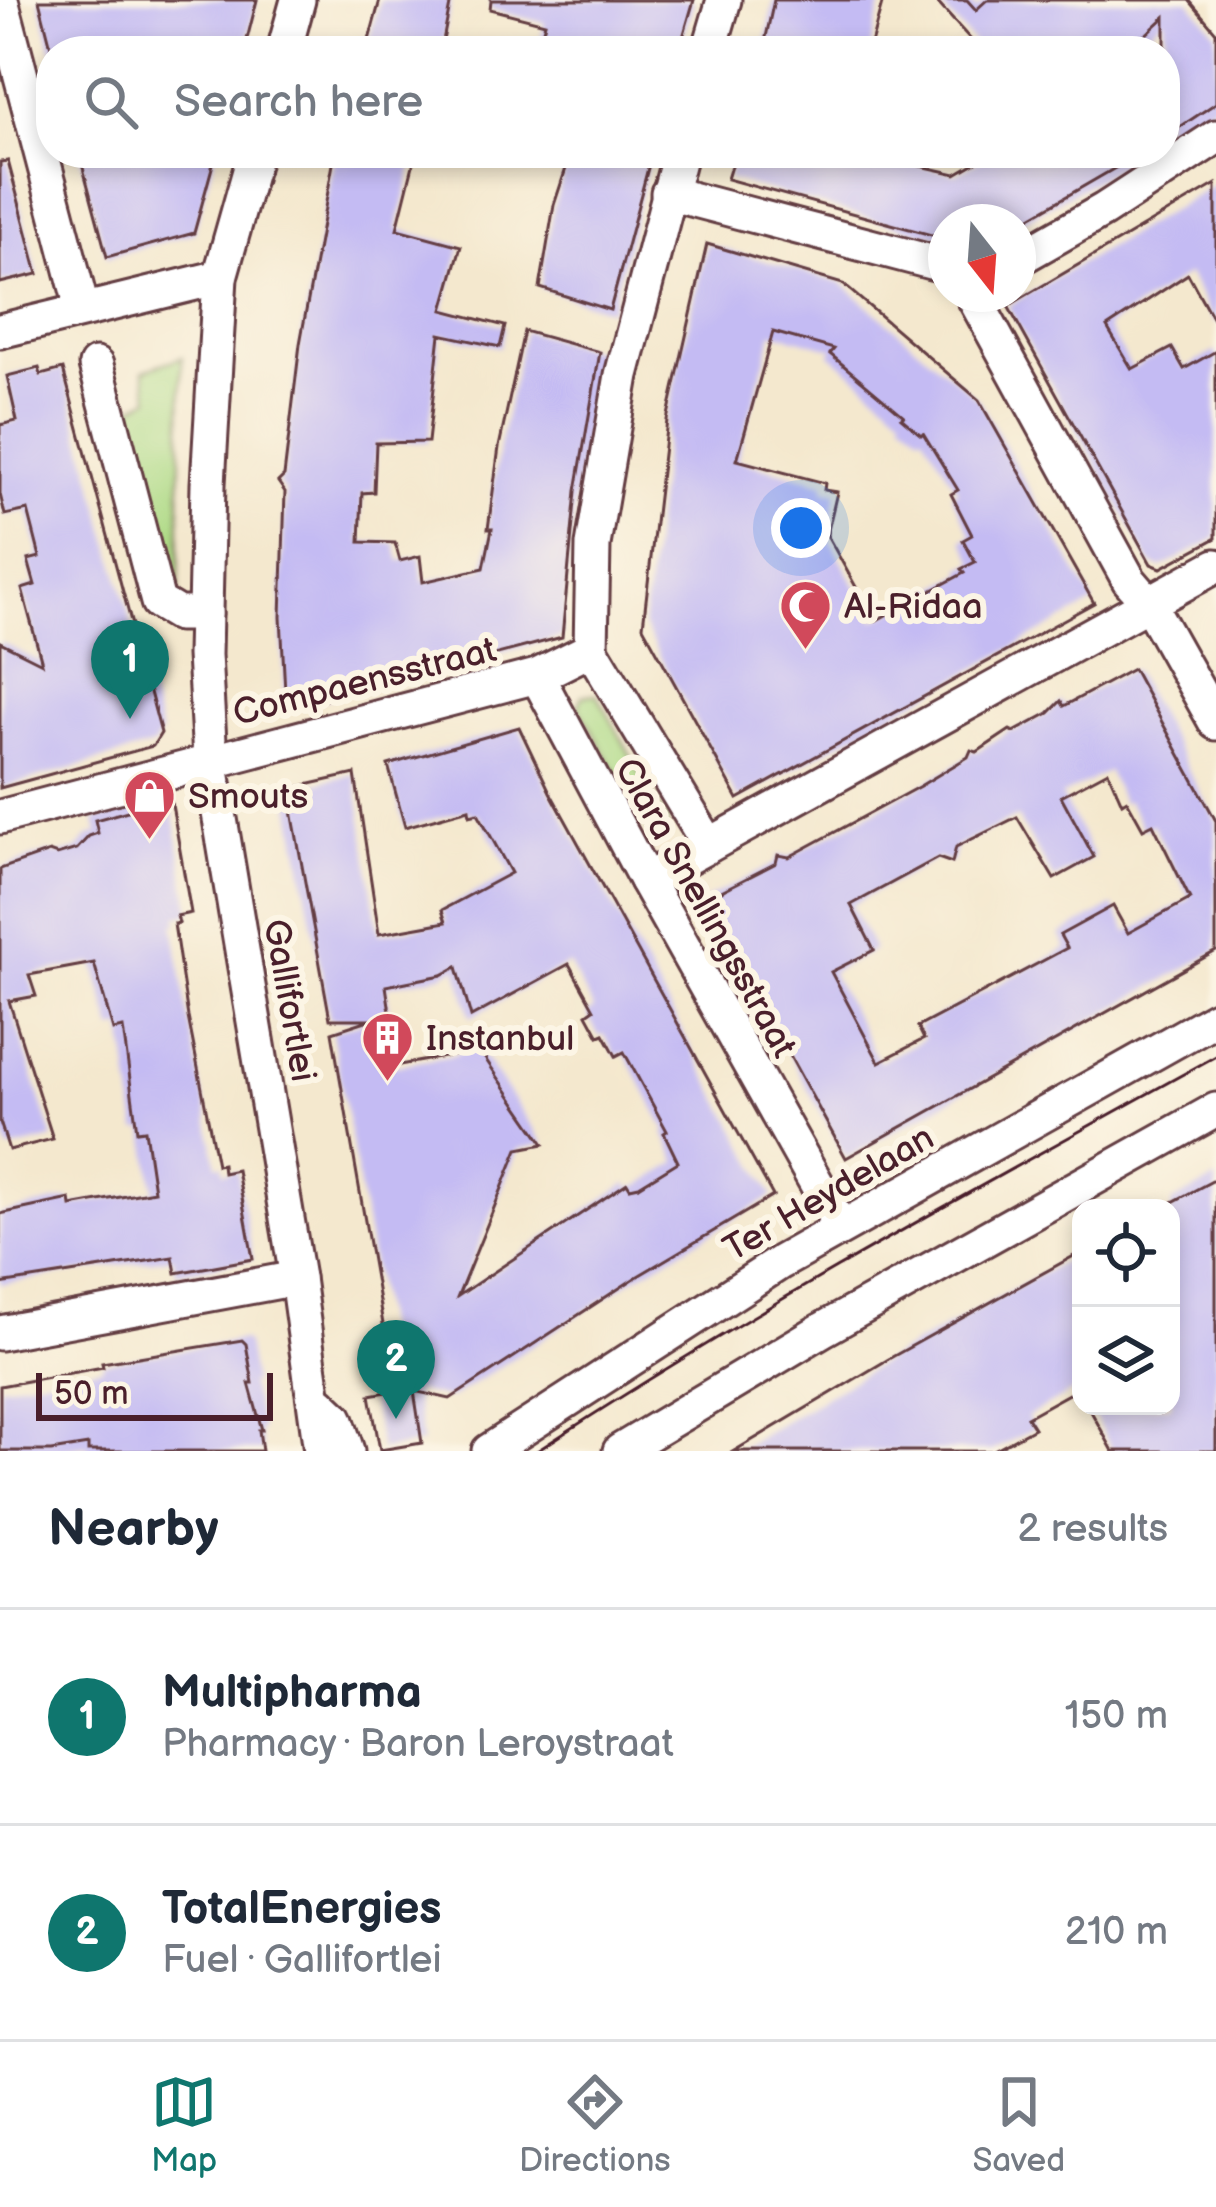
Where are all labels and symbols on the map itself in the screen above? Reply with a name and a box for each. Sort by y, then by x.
north arrow [928,204,1036,312]
your location [771,498,831,558]
mosque icon: Al-Ridaa [777,577,833,651]
place label: Al-Ridaa [844,586,983,629]
pin: 1 [91,620,169,719]
street label: Compaensstraat [229,629,501,736]
street label: Clara Snellingsstraat [605,751,805,1065]
shop icon: Smouts [121,767,177,841]
place label: Smouts [188,776,308,819]
street label: Gallifortlei [253,916,324,1085]
building icon: Instanbul [359,1009,415,1083]
place label: Instanbul [426,1018,574,1061]
street label: Ter Heydelaan [717,1117,942,1272]
pin: 2 [357,1320,435,1419]
scale bar [36,1367,273,1420]

